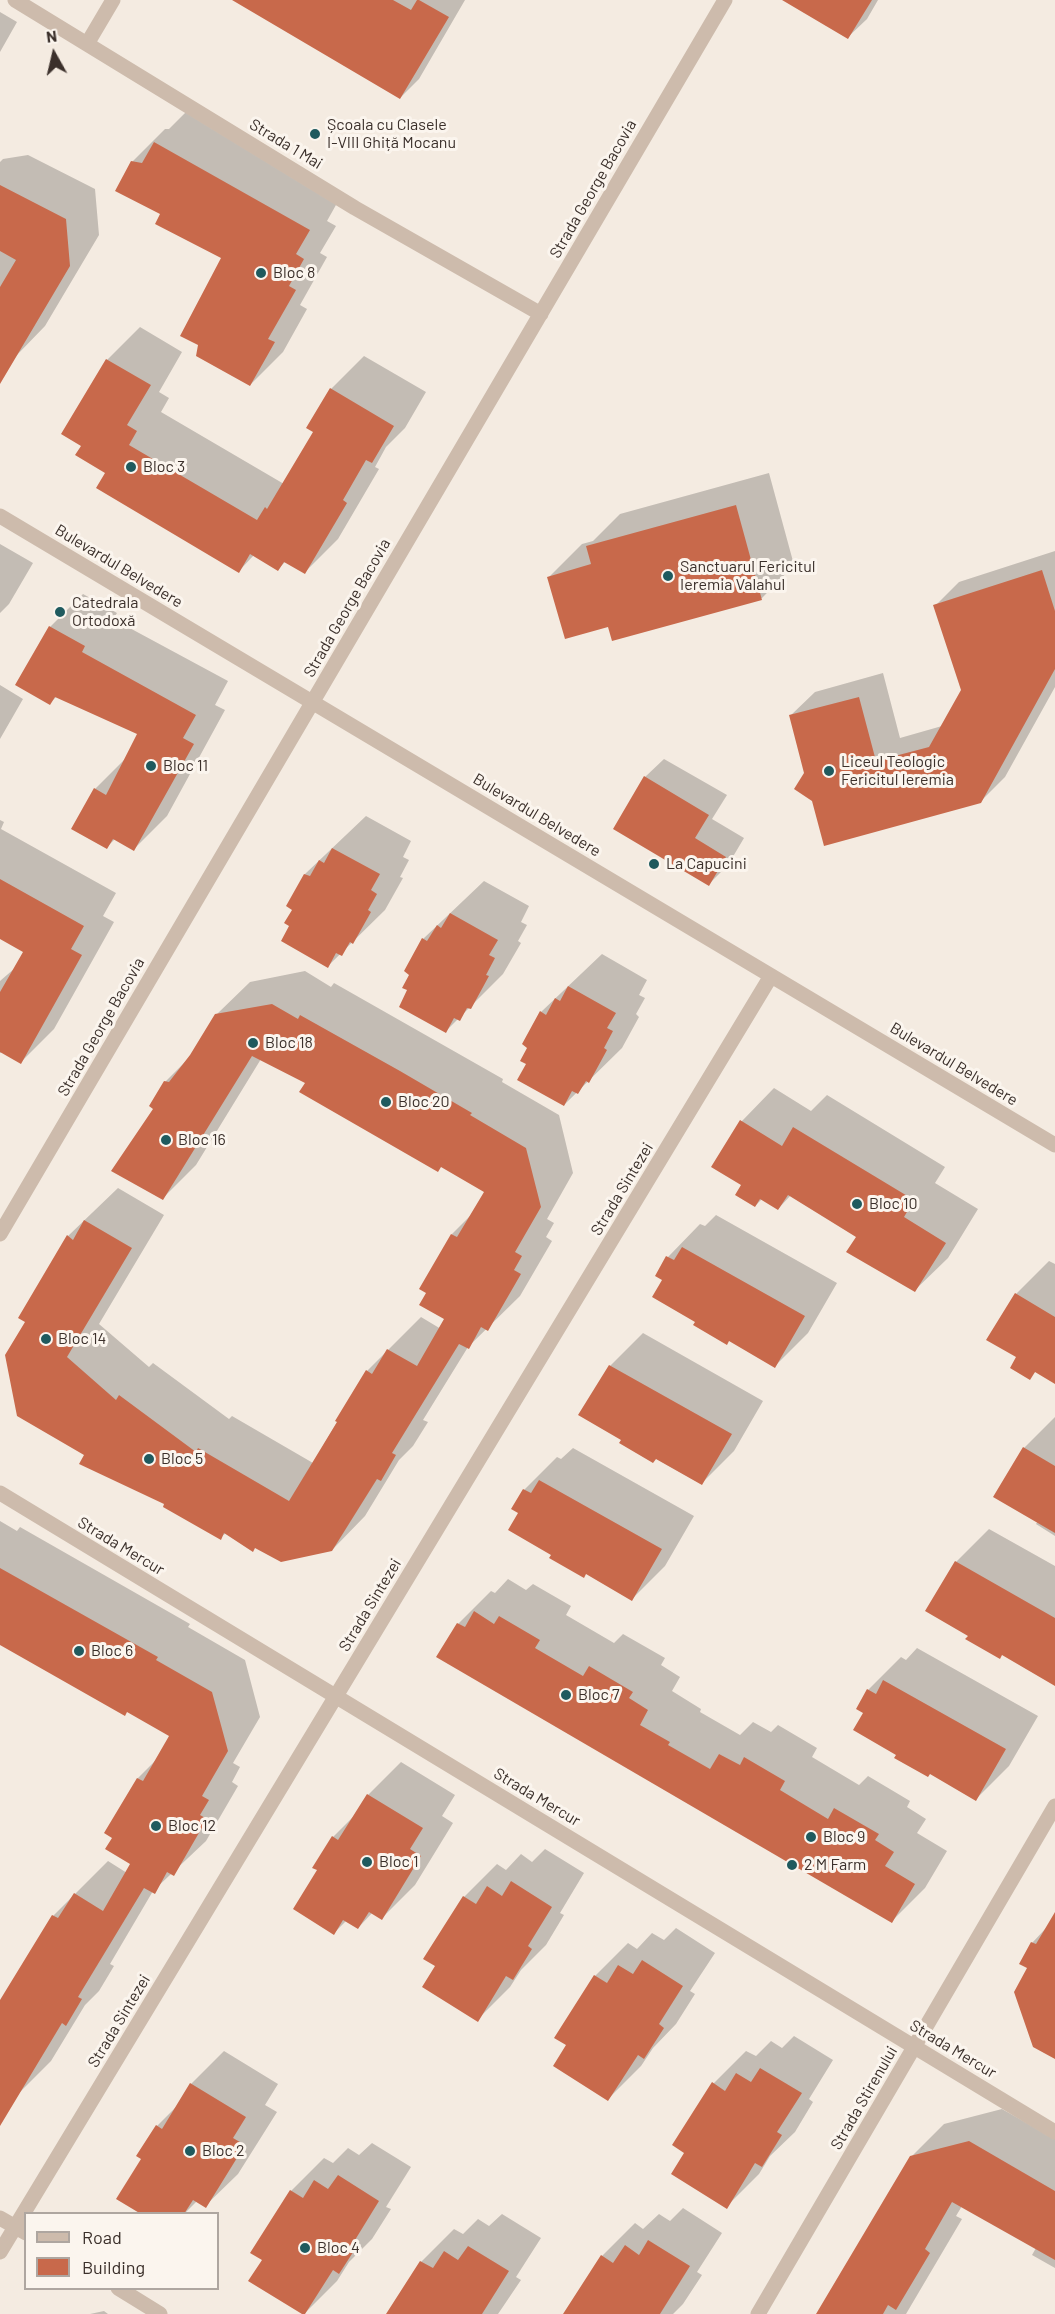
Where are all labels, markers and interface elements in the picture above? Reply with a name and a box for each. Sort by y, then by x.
north arrow [24,24,84,84]
text: N [45,26,58,46]
street label: Strada 1 Mai [246,115,326,173]
place label: Școala cu Clasele I-VIII Ghiță Mocanu [327,115,456,153]
street label: Strada George Bacovia [545,116,641,262]
marker: Școala cu Clasele I-VIII Ghiță Mocanu [308,127,322,141]
place label: Bloc 8 [273,263,315,283]
marker: Bloc 8 [254,266,268,280]
place label: Bloc 3 [143,457,185,477]
marker: Bloc 3 [124,460,138,474]
street label: Bulevardul Belvedere [52,520,186,612]
street label: Strada George Bacovia [299,535,395,681]
place label: Sanctuarul Fericitul Ieremia Valahul [680,557,816,595]
marker: Sanctuarul Fericitul Ieremia Valahul [661,569,675,583]
place label: Catedrala Ortodoxă [72,593,138,631]
marker: Catedrala Ortodoxă [53,605,67,619]
place label: Liceul Teologic Fericitul Ieremia [841,752,954,790]
place label: Bloc 11 [163,756,208,776]
marker: Bloc 11 [144,759,158,773]
marker: Liceul Teologic Fericitul Ieremia [822,764,836,778]
street label: Bulevardul Belvedere [470,769,604,861]
place label: La Capucini [666,854,747,874]
marker: La Capucini [647,857,661,871]
street label: Strada George Bacovia [53,954,149,1100]
street label: Bulevardul Belvedere [887,1018,1021,1110]
place label: Bloc 18 [265,1033,313,1053]
marker: Bloc 18 [246,1036,260,1050]
place label: Bloc 20 [398,1092,450,1112]
marker: Bloc 20 [379,1095,393,1109]
place label: Bloc 16 [178,1130,226,1150]
marker: Bloc 16 [159,1133,173,1147]
street label: Strada Sintezei [587,1139,657,1239]
place label: Bloc 10 [869,1194,918,1214]
marker: Bloc 10 [850,1197,864,1211]
place label: Bloc 14 [58,1329,106,1349]
marker: Bloc 14 [39,1332,53,1346]
place label: Bloc 5 [161,1449,203,1469]
marker: Bloc 5 [142,1452,156,1466]
street label: Strada Mercur [74,1513,168,1579]
street label: Strada Sintezei [335,1555,405,1655]
place label: Bloc 6 [91,1641,133,1661]
marker: Bloc 6 [72,1644,86,1658]
place label: Bloc 7 [578,1685,620,1705]
marker: Bloc 7 [559,1688,573,1702]
street label: Strada Mercur [490,1764,584,1830]
place label: Bloc 12 [168,1816,216,1836]
marker: Bloc 12 [149,1819,163,1833]
place label: Bloc 9 [823,1827,865,1847]
marker: Bloc 9 [804,1830,818,1844]
place label: Bloc 1 [379,1852,419,1872]
marker: Bloc 1 [360,1855,374,1869]
place label: 2 M Farm [804,1855,866,1875]
marker: 2 M Farm [785,1858,799,1872]
street label: Strada Sintezei [84,1971,154,2071]
street label: Strada Mercur [906,2016,1000,2082]
street label: Strada Stirenului [827,2043,901,2153]
place label: Bloc 2 [202,2141,245,2161]
marker: Bloc 2 [183,2144,197,2158]
legend [24,2212,219,2290]
text: Road [82,2226,122,2248]
place label: Bloc 4 [317,2238,360,2258]
marker: Bloc 4 [298,2241,312,2255]
text: Building [82,2256,145,2278]

